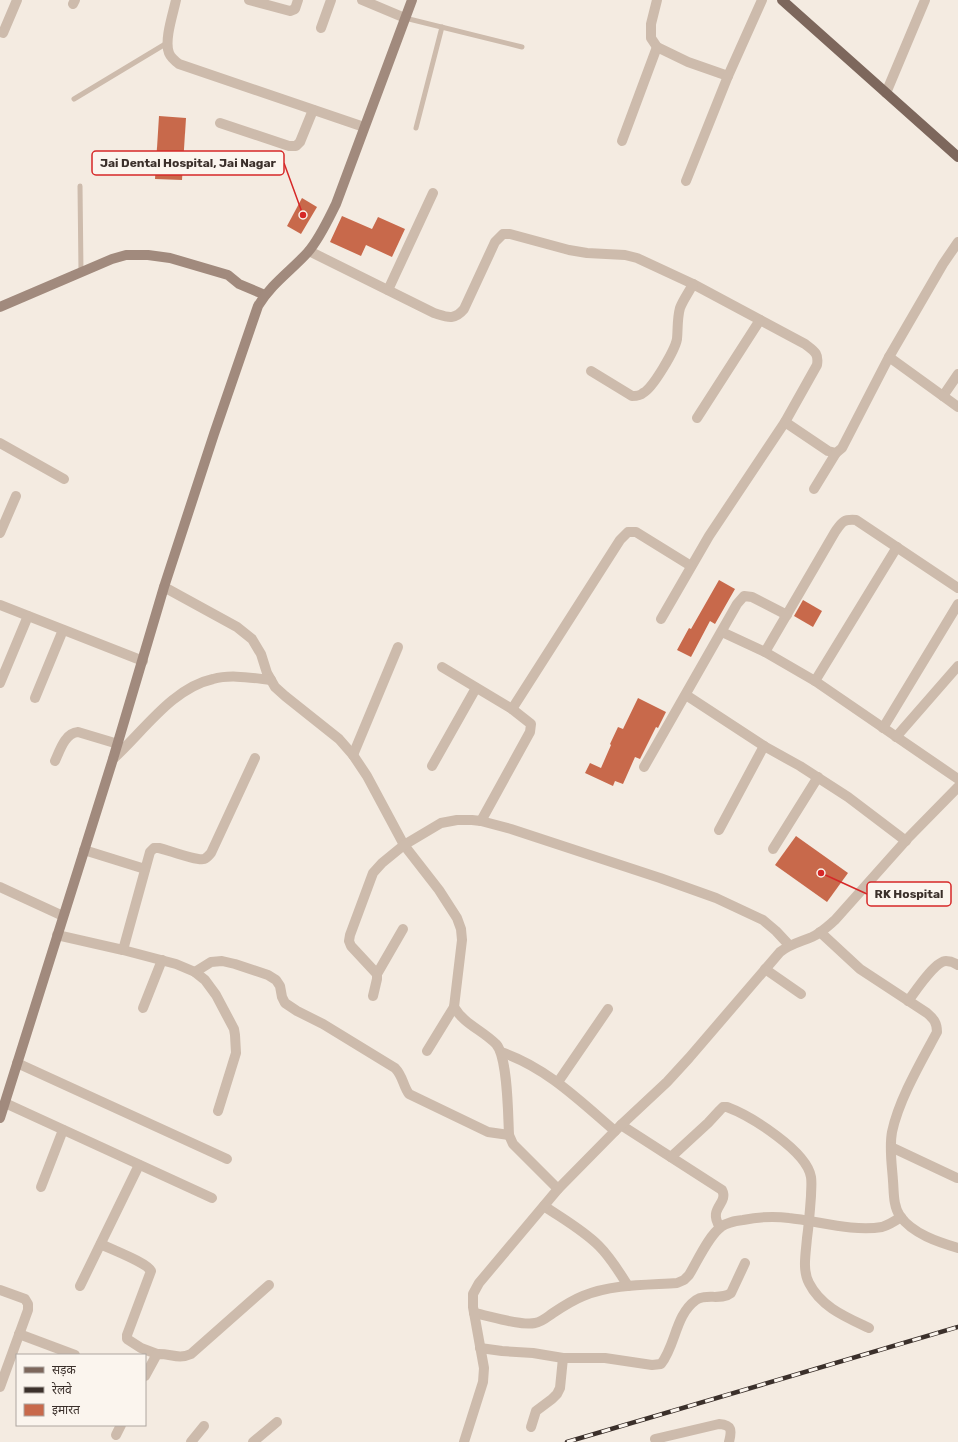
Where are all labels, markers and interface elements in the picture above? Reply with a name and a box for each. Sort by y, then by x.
callout: Jai Dental Hospital, Jai Nagar [92,151,284,175]
text: Jai Dental Hospital, Jai Nagar [100,156,277,170]
callout: RK Hospital [867,882,951,906]
text: RK Hospital [875,887,943,901]
legend [16,1354,146,1426]
text: सड़क [52,1363,77,1377]
text: रेलवे [52,1382,72,1397]
text: इमारत [52,1403,81,1417]

